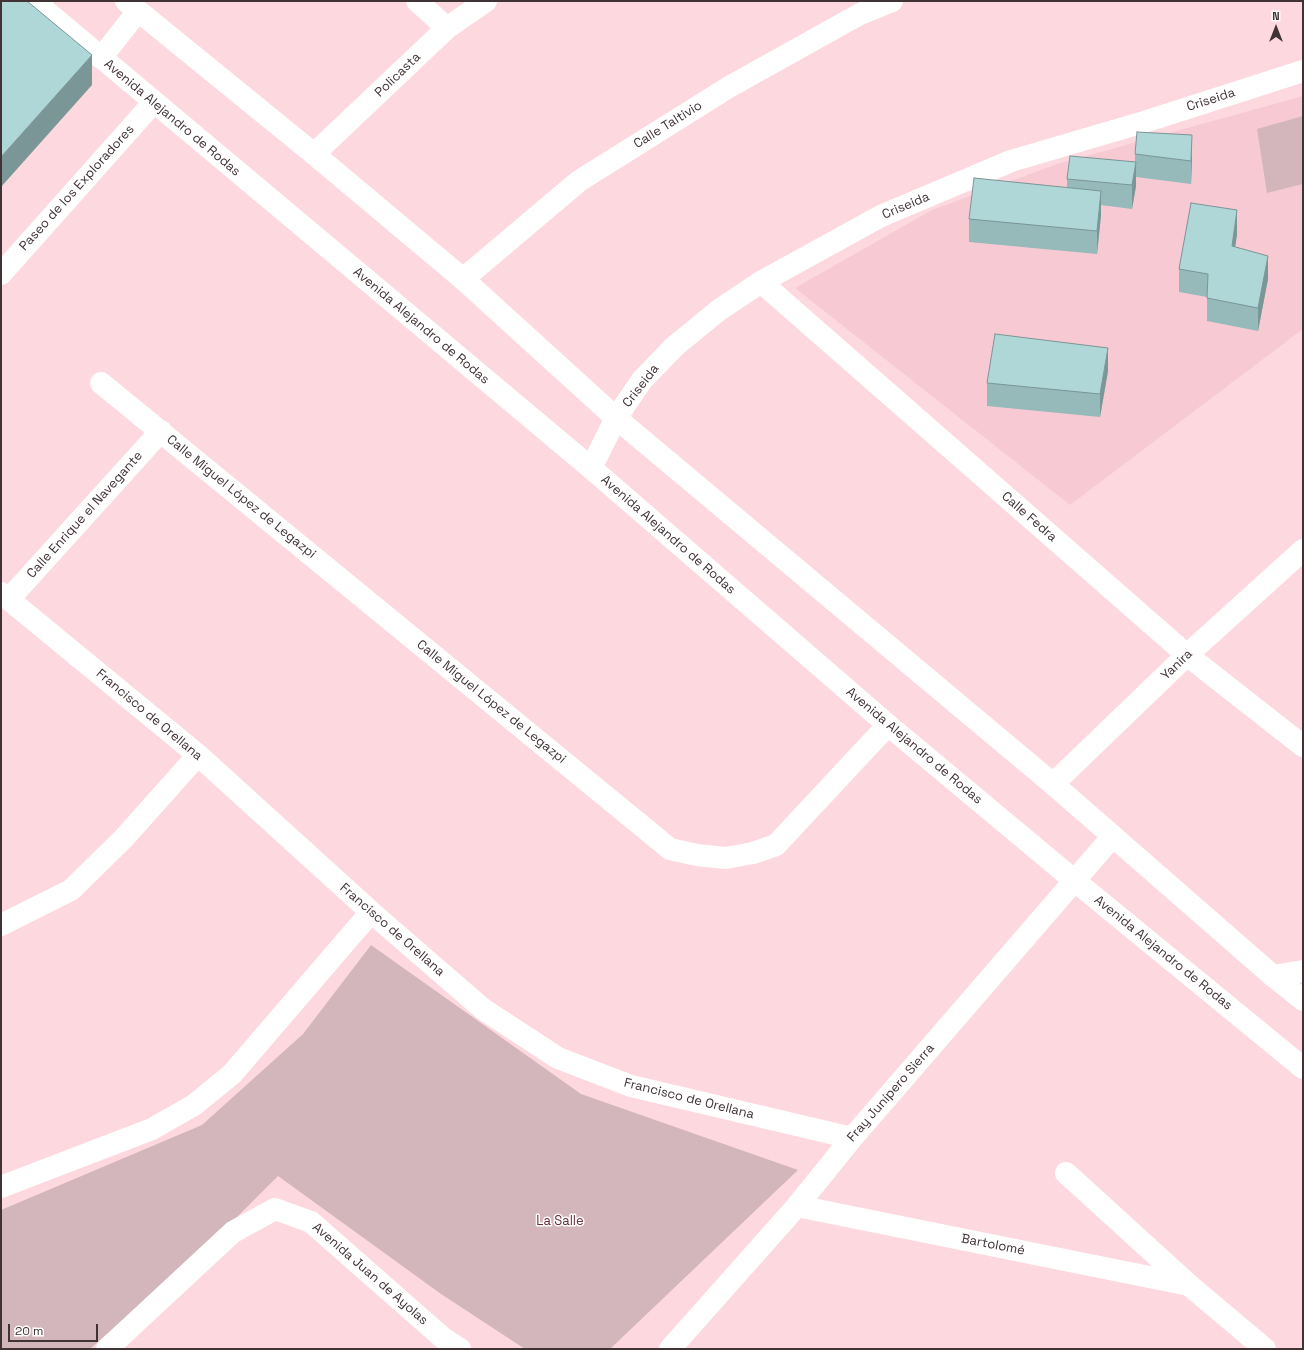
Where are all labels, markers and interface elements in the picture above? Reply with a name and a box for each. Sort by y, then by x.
north arrow [1256,8,1296,48]
text: N [1272,9,1280,23]
street label: Policasta [372,49,424,101]
street label: Avenida Alejandro de Rodas [101,56,243,180]
street label: Criseida [1185,85,1237,115]
street label: Calle Taltivio [631,98,705,152]
street label: Paseo de los Exploradores [16,122,138,254]
street label: Criseida [880,189,932,223]
street label: Avenida Alejandro de Rodas [350,264,492,388]
street label: Criseida [619,361,663,411]
street label: Calle Miguel López de Legazpi [163,432,319,562]
street label: Calle Enrique el Navegante [24,448,146,582]
street label: Avenida Alejandro de Rodas [598,472,738,598]
street label: Calle Fedra [998,489,1060,545]
street label: Calle Miguel López de Legazpi [413,637,569,767]
street label: Yanira [1158,646,1196,684]
street label: Francisco de Orellana [93,666,205,764]
street label: Avenida Alejandro de Rodas [843,684,985,808]
street label: Francisco de Orellana [336,880,448,980]
street label: Avenida Alejandro de Rodas [1091,892,1235,1014]
street label: Fray Junípero Sierra [844,1041,938,1145]
street label: Francisco de Orellana [622,1075,756,1123]
park label: La Salle [536,1213,584,1229]
street label: Avenida Juan de Ayolas [309,1220,431,1328]
street label: Bartolomé [960,1231,1026,1259]
scale bar [10,1316,100,1342]
text: 20 m [15,1323,43,1339]

